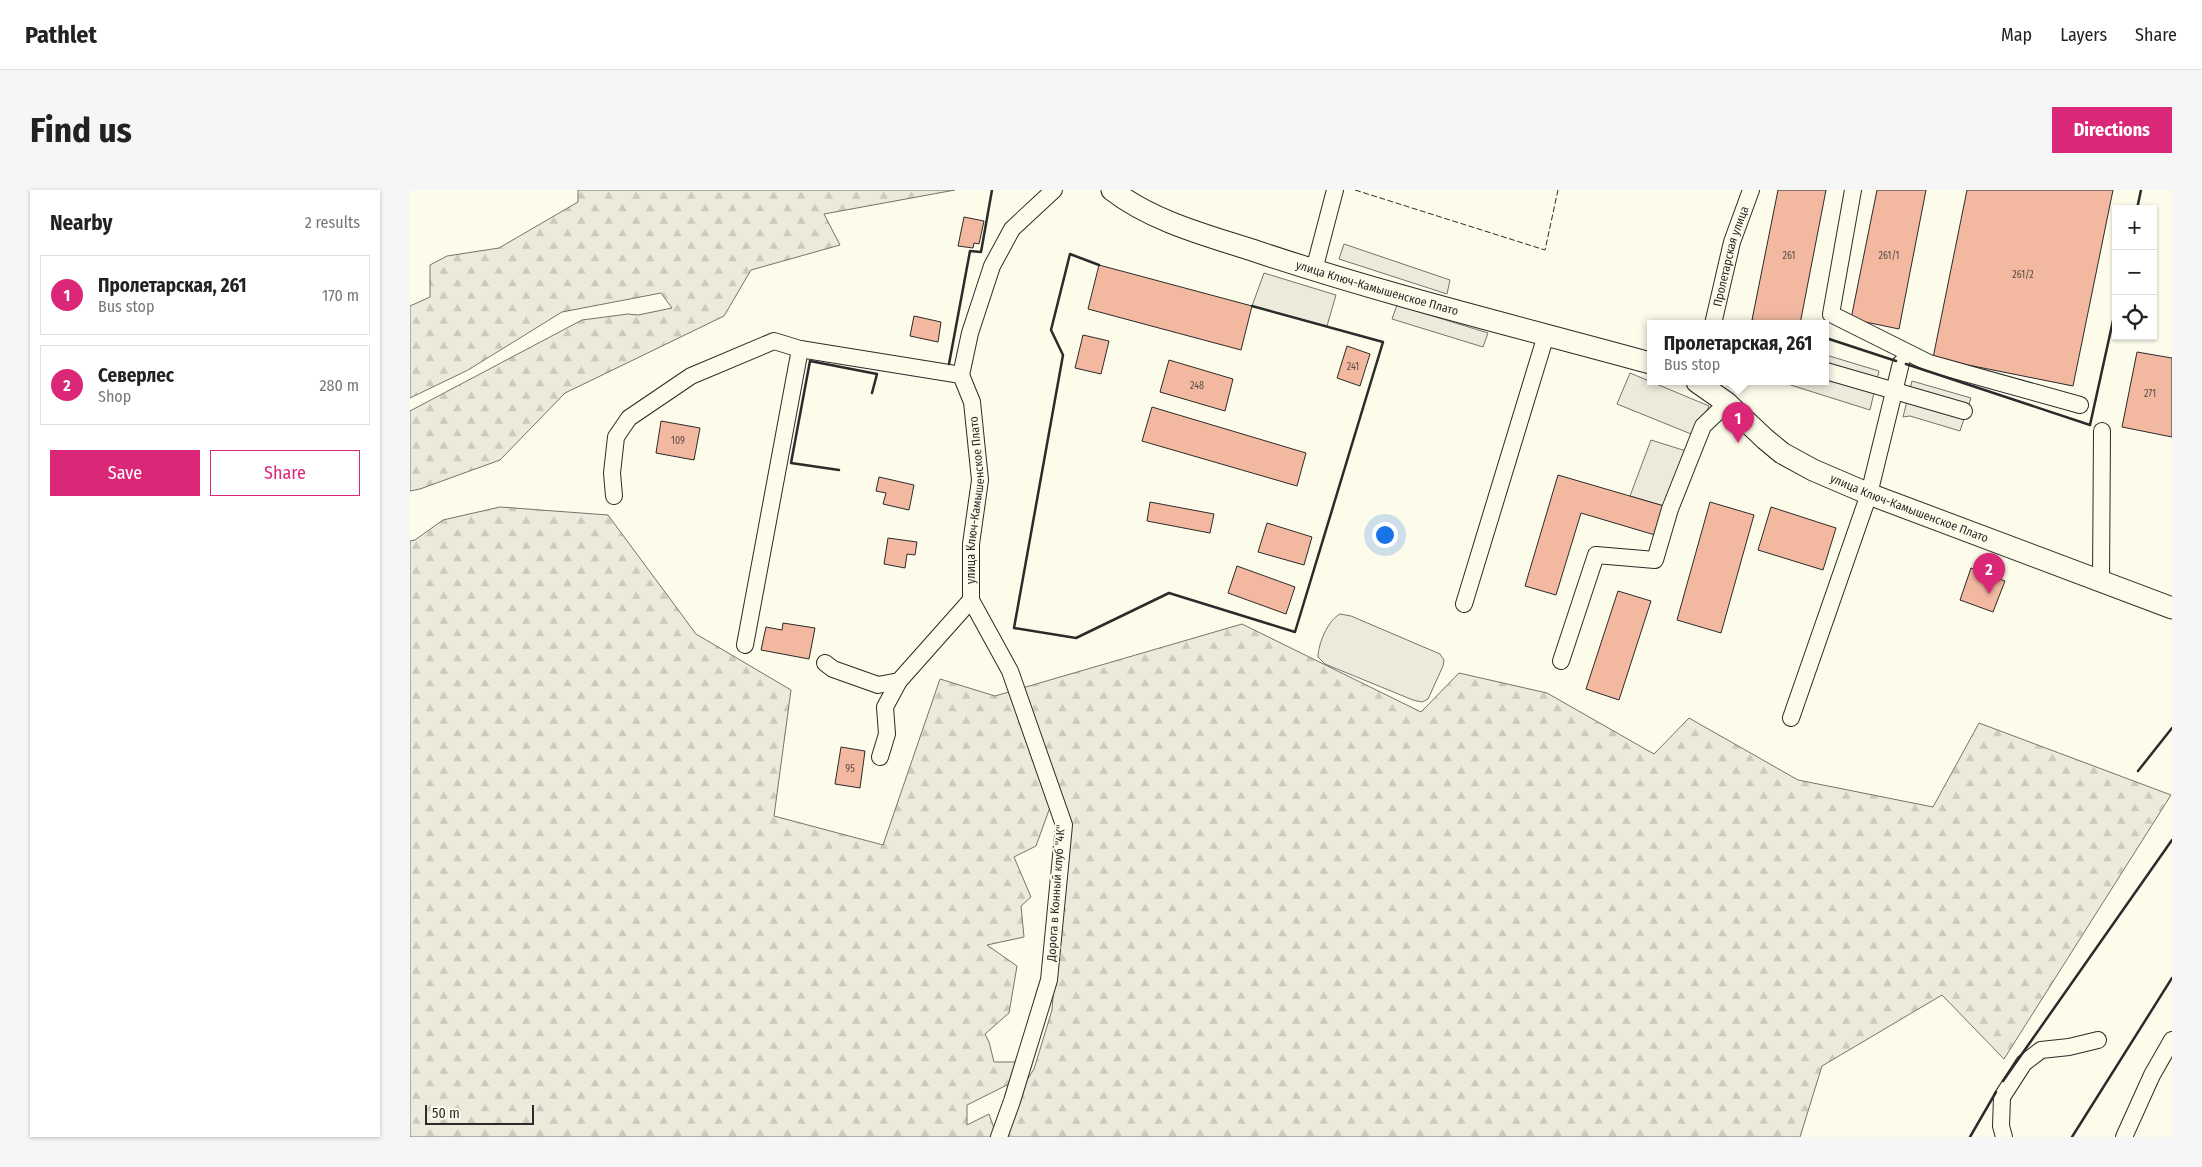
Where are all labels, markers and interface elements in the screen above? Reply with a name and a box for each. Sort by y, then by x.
text: Pathlet [25,21,97,49]
text: Map [2001,24,2032,46]
text: Layers [2060,24,2107,46]
text: Share [2135,24,2177,46]
button: Directions [2052,107,2172,153]
text: Find us [30,109,132,151]
street label: Пролетарская улица [1710,204,1752,308]
map controls [2112,205,2157,340]
button: + [2112,205,2157,250]
text: Nearby [50,210,112,236]
text: 2 results [305,213,360,232]
house number: 261 [1783,250,1795,262]
house number: 261/1 [1879,250,1899,262]
button: − [2112,250,2157,295]
street label: улица Ключ-Камышенское Плато [1294,258,1460,318]
house number: 261/2 [2012,269,2034,281]
text: Пролетарская, 261 [98,274,247,297]
text: 1 [64,286,70,305]
text: 170 m [322,286,359,305]
button: locate [2112,295,2157,340]
text: Bus stop [98,297,154,316]
popup [1647,320,1829,385]
text: Пролетарская, 261 [1664,332,1812,355]
text: Bus stop [1664,355,1720,374]
house number: 241 [1347,361,1359,373]
text: Северлес [98,364,174,387]
text: 2 [63,376,71,395]
text: 280 m [320,376,359,395]
house number: 248 [1190,380,1204,392]
text: Shop [98,387,131,406]
house number: 271 [2144,388,2156,400]
pin: 1 [1722,402,1754,443]
street label: улица Ключ-Камышенское Плато [964,416,987,584]
house number: 109 [671,435,685,447]
button: Save [50,450,200,496]
button: Share [210,450,360,496]
street label: улица Ключ-Камышенское Плато [1828,471,1990,545]
your location [1372,522,1398,548]
pin: 2 [1973,553,2005,594]
house number: 95 [845,763,855,775]
street label: Дорога в Конный клуб "4К" [1044,824,1068,963]
scale bar [425,1102,534,1125]
text: 50 m [432,1105,460,1122]

